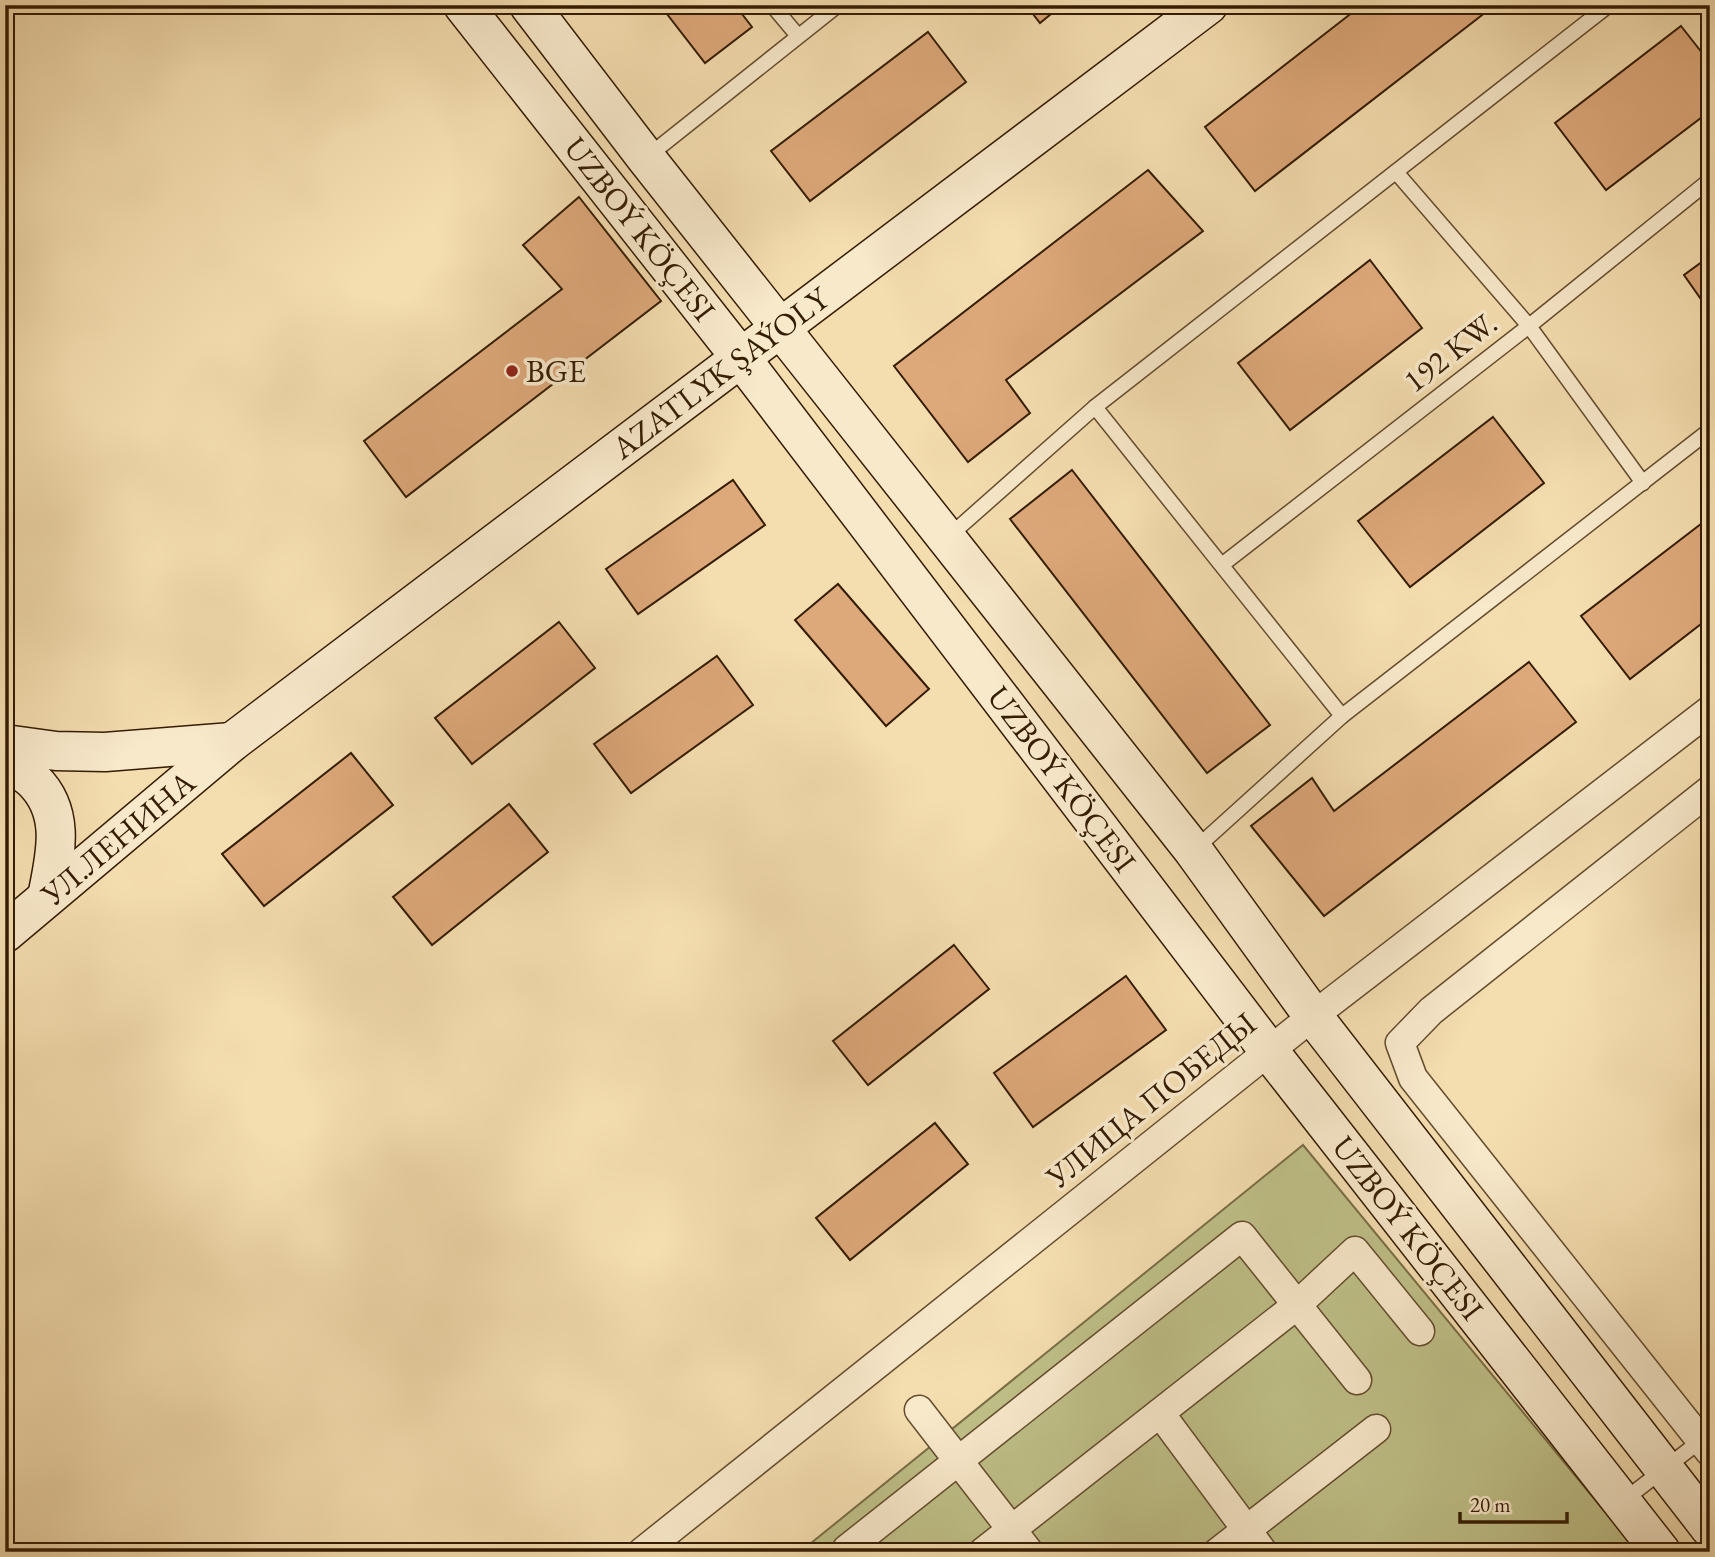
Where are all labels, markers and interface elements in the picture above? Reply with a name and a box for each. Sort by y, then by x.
street label: UZBOÝ KÖÇESI [555,128,725,330]
street label: AZATLYK ŞAÝOLY [602,277,838,469]
street label: 192 KW. [1395,302,1505,402]
place label: BGE [526,350,586,392]
marker: BGE [504,363,520,379]
street label: UZBOÝ KÖÇESI [978,677,1146,881]
street label: УЛ.ЛЕНИНА [31,761,204,915]
street label: УЛИЦА ПОБЕДЫ [1037,1002,1265,1198]
street label: UZBOÝ KÖÇESI [1323,1127,1493,1329]
scale bar [1460,1480,1566,1524]
text: 20 m [1470,1491,1511,1518]

